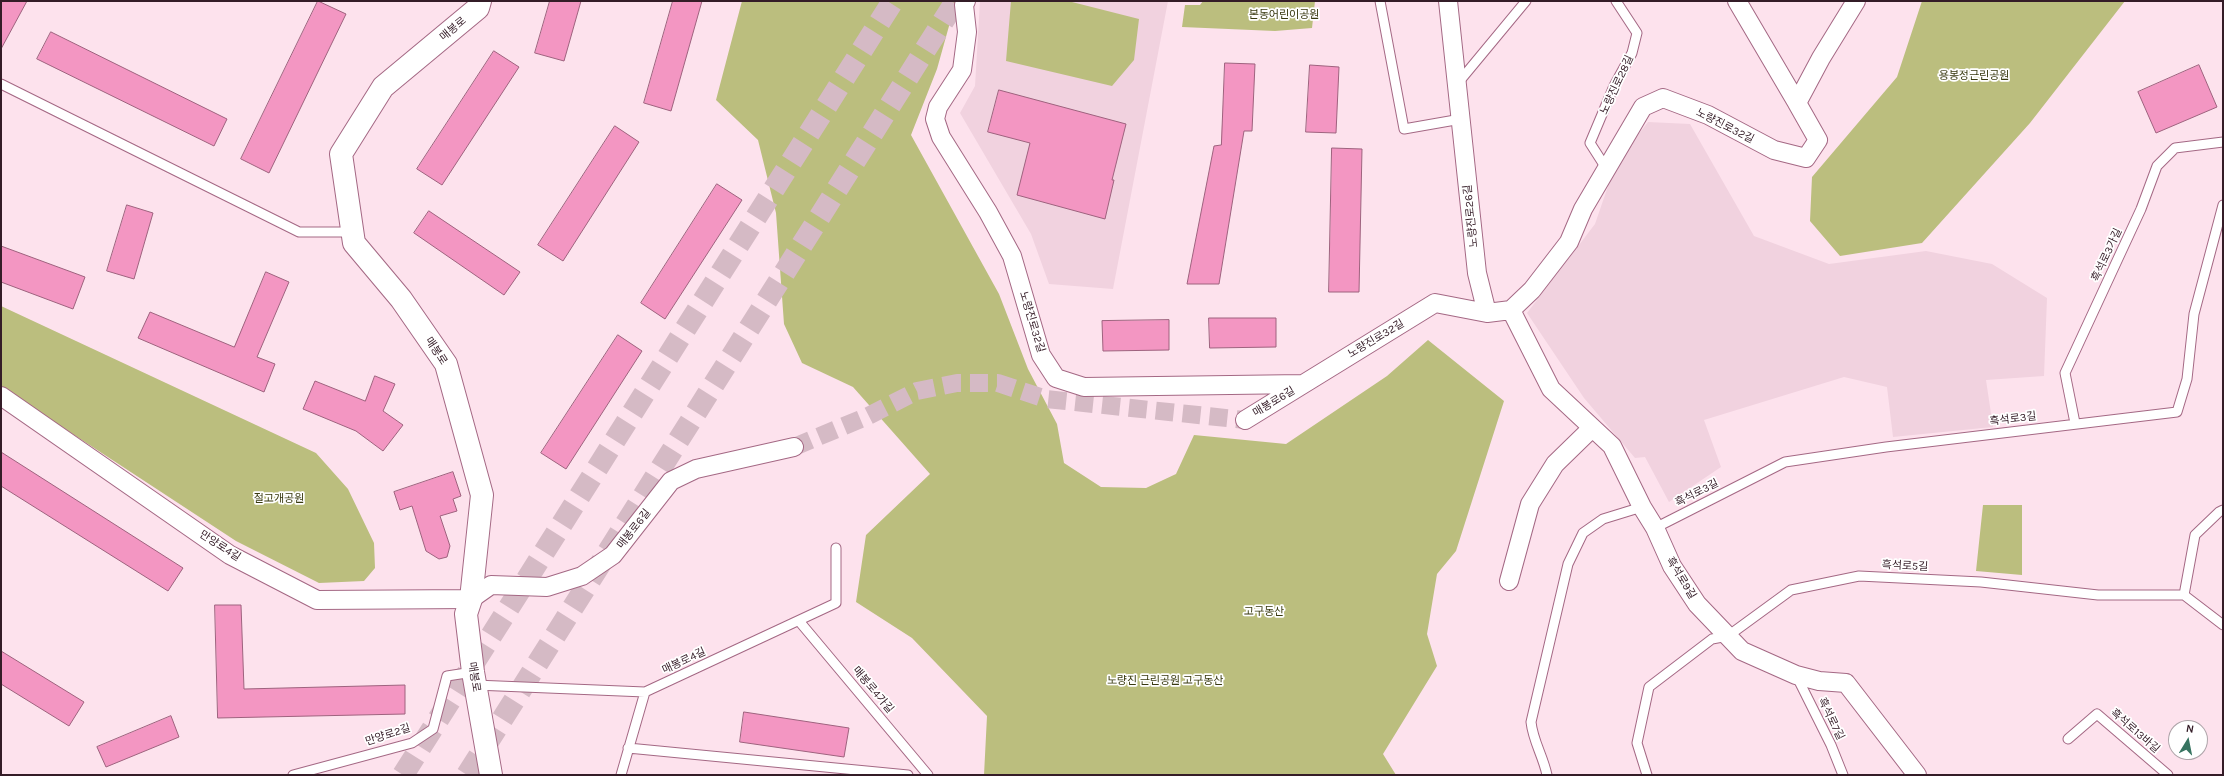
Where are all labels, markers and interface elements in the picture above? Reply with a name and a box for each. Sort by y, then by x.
park label: 본동어린이공원 [1249,8,1319,22]
street label: 매봉로 [437,14,469,44]
street label: 노량진로28길 [1598,53,1636,117]
park label: 용봉정근린공원 [1939,69,2009,83]
street label: 노량진로32길 [1694,106,1756,146]
street label: 노량진로26길 [1461,184,1481,248]
street label: 흑석로3가길 [2089,226,2125,284]
street label: 노량진로32길 [1016,290,1048,354]
street label: 노량진로32길 [1345,317,1407,361]
street label: 매봉로 [422,335,450,367]
street label: 매봉로6길 [1251,384,1297,420]
street label: 흑석로3길 [1989,410,2037,428]
street label: 흑석로3길 [1673,476,1721,510]
park label: 절고개공원 [254,492,304,506]
street label: 매봉로6길 [614,507,654,551]
street label: 만양로4길 [197,528,243,564]
street label: 흑석로9길 [1663,555,1699,601]
street label: 흑석로5길 [1881,558,1929,574]
park label: 고구동산 [1244,605,1284,619]
street label: 매봉로4길 [660,645,708,677]
street label: 매봉로 [465,661,483,693]
street label: 매봉로4가길 [850,664,896,716]
park label: 노량진 근린공원 고구동산 [1107,674,1223,688]
street label: 흑석로7길 [1815,696,1847,742]
street label: 흑석로13바길 [2108,706,2162,756]
north arrow [2168,720,2208,760]
street label: 만양로2길 [364,721,412,749]
text: N [2185,722,2195,736]

